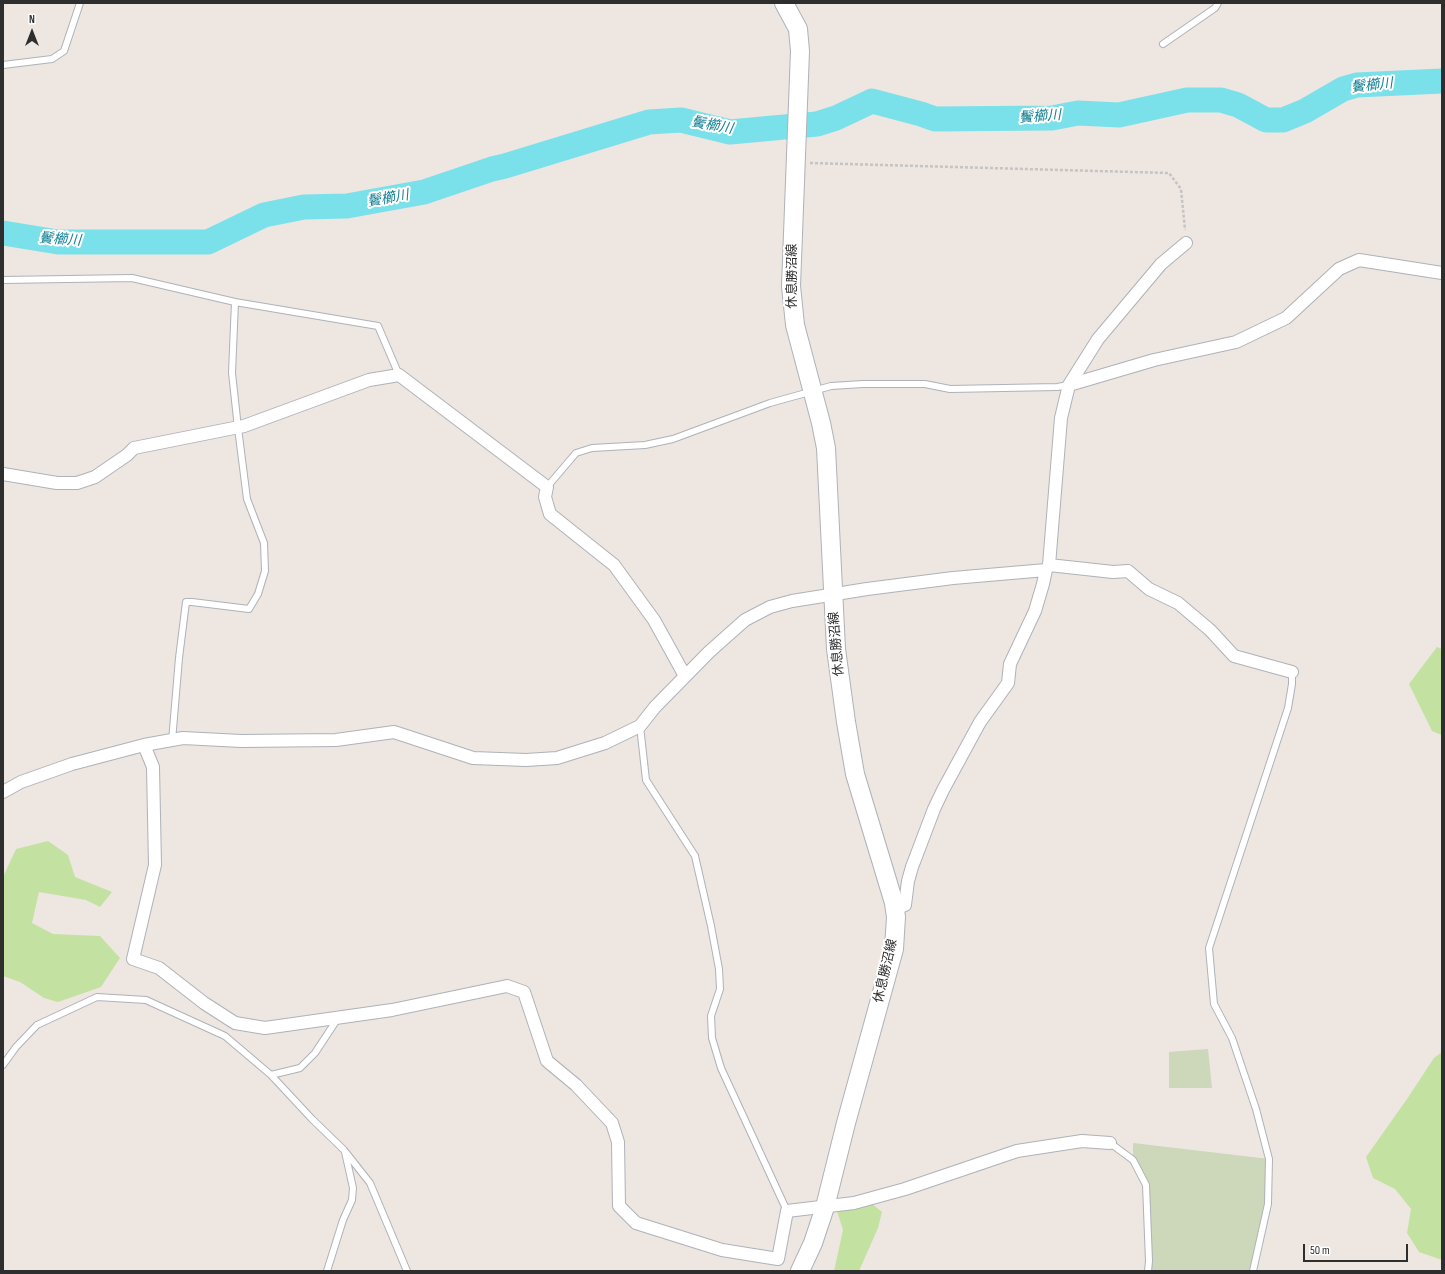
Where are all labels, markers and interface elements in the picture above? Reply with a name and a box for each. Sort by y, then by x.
north arrow [12,12,52,52]
text: N [29,13,35,26]
water label: 鬢櫛川 [1350,75,1394,97]
water label: 鬢櫛川 [1018,107,1062,127]
water label: 鬢櫛川 [690,114,734,138]
water label: 鬢櫛川 [366,187,410,211]
water label: 鬢櫛川 [38,230,82,250]
street label: 休息勝沼線 [785,244,801,308]
street label: 休息勝沼線 [826,611,848,677]
street label: 休息勝沼線 [871,938,901,1004]
scale bar [1305,1236,1410,1262]
text: 50 m [1310,1243,1330,1258]

